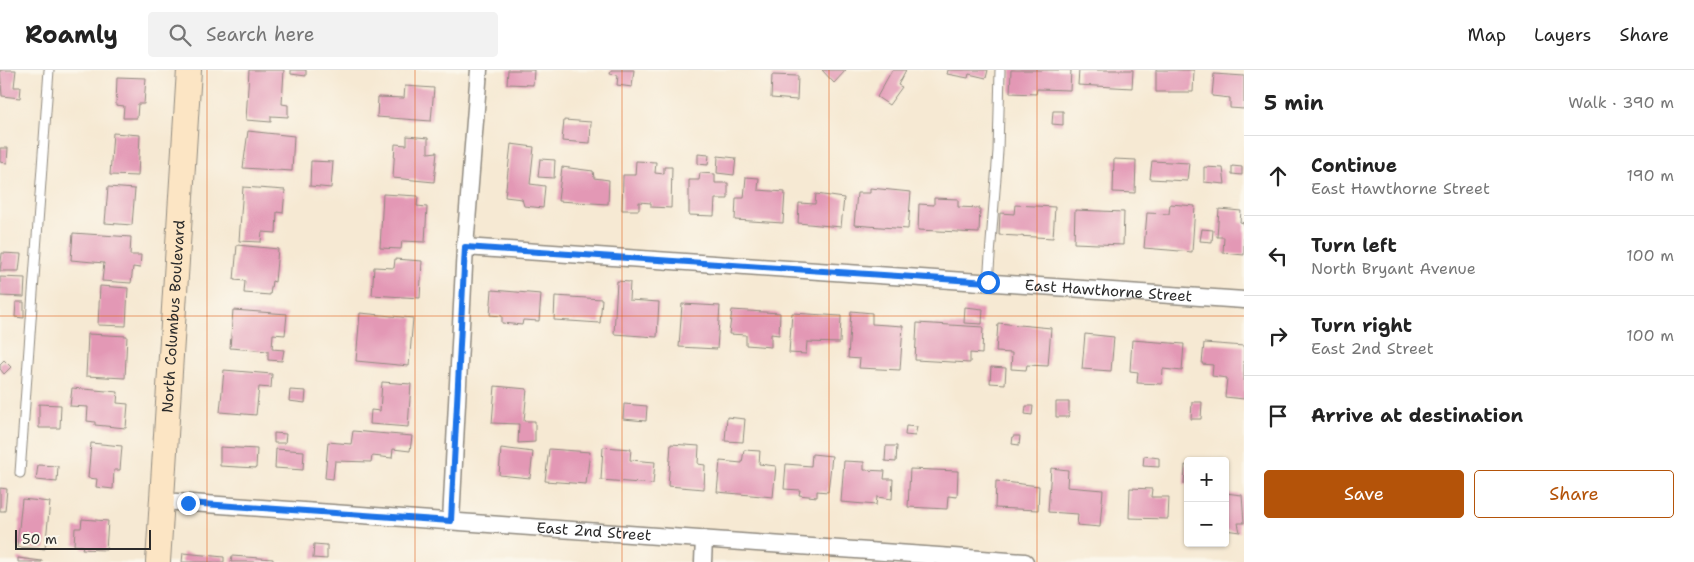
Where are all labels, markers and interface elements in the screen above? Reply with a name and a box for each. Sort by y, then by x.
search box [148,12,498,57]
text: Roamly [25,19,118,51]
icon: search [166,21,194,49]
text: Search here [206,22,315,47]
text: Map [1468,23,1506,47]
text: Layers [1534,23,1591,47]
text: Share [1619,23,1669,47]
text: 5 min [1264,89,1324,117]
text: Walk · 390 m [1568,92,1674,113]
text: Continue [1311,153,1397,178]
icon: ahead [1264,162,1292,190]
text: 190 m [1627,165,1674,186]
text: East Hawthorne Street [1311,178,1490,199]
street label: North Columbus Boulevard [157,219,190,414]
text: Turn left [1311,233,1397,258]
icon: left [1264,242,1292,270]
text: 100 m [1626,245,1674,266]
text: North Bryant Avenue [1311,258,1476,279]
route start [977,271,1000,294]
street label: East Hawthorne Street [1024,275,1193,306]
text: Turn right [1311,313,1412,338]
icon: right [1264,322,1292,350]
text: 100 m [1626,325,1674,346]
text: East 2nd Street [1311,338,1434,359]
icon: arrive [1264,402,1292,430]
text: Arrive at destination [1311,403,1523,428]
map controls [1184,457,1229,547]
button: + [1184,457,1229,502]
button: Save [1264,470,1464,518]
button: Share [1474,470,1674,518]
route end [177,492,200,515]
button: − [1184,502,1229,547]
street label: East 2nd Street [536,517,652,546]
scale bar [15,527,151,550]
text: 50 m [22,530,57,548]

